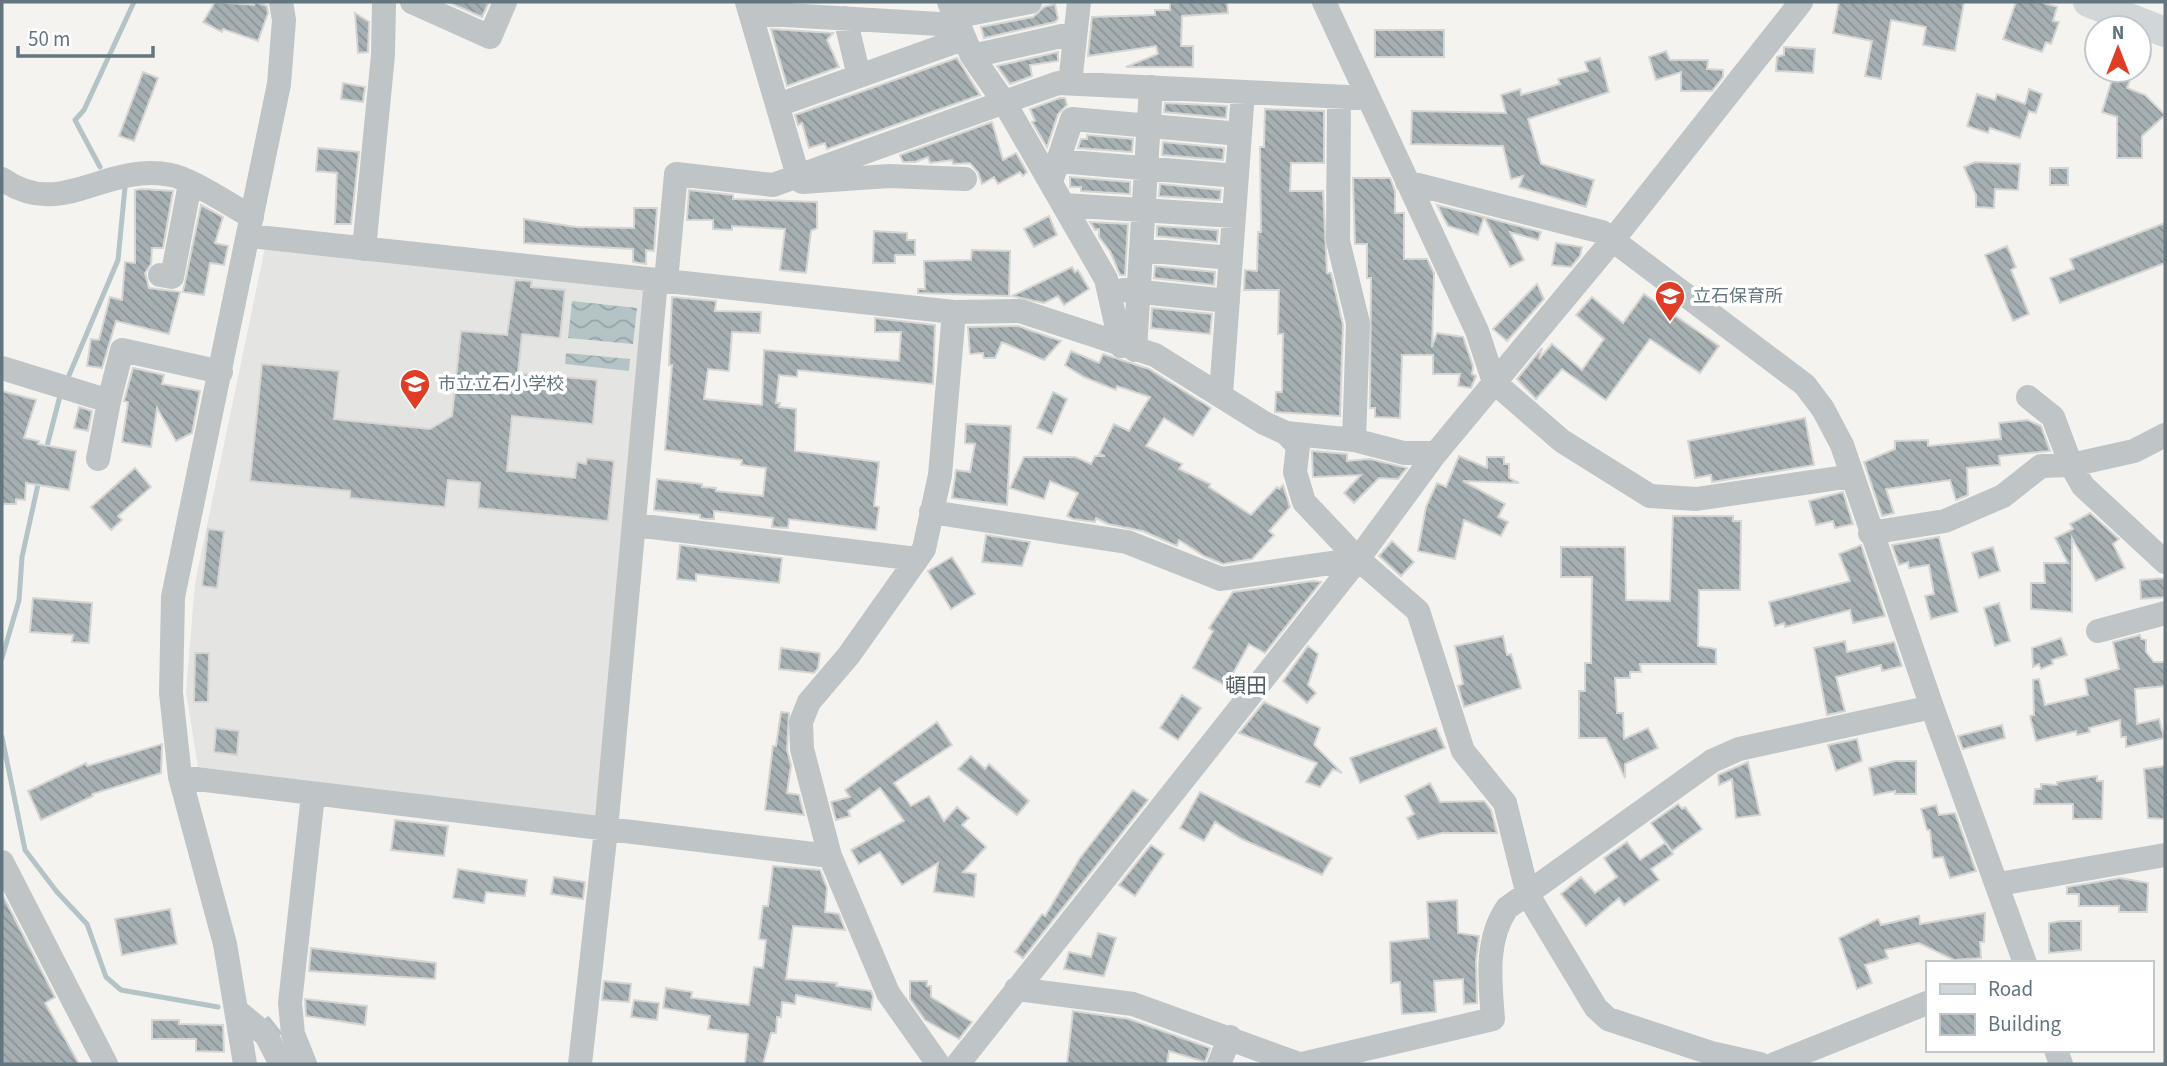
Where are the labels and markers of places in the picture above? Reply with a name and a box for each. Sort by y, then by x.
school or university icon: 立石保育所 [1653,279,1687,323]
place label: 立石保育所 [1693,284,1783,309]
school or university icon: 市立立石小学校 [398,367,432,411]
place label: 市立立石小学校 [438,372,564,397]

